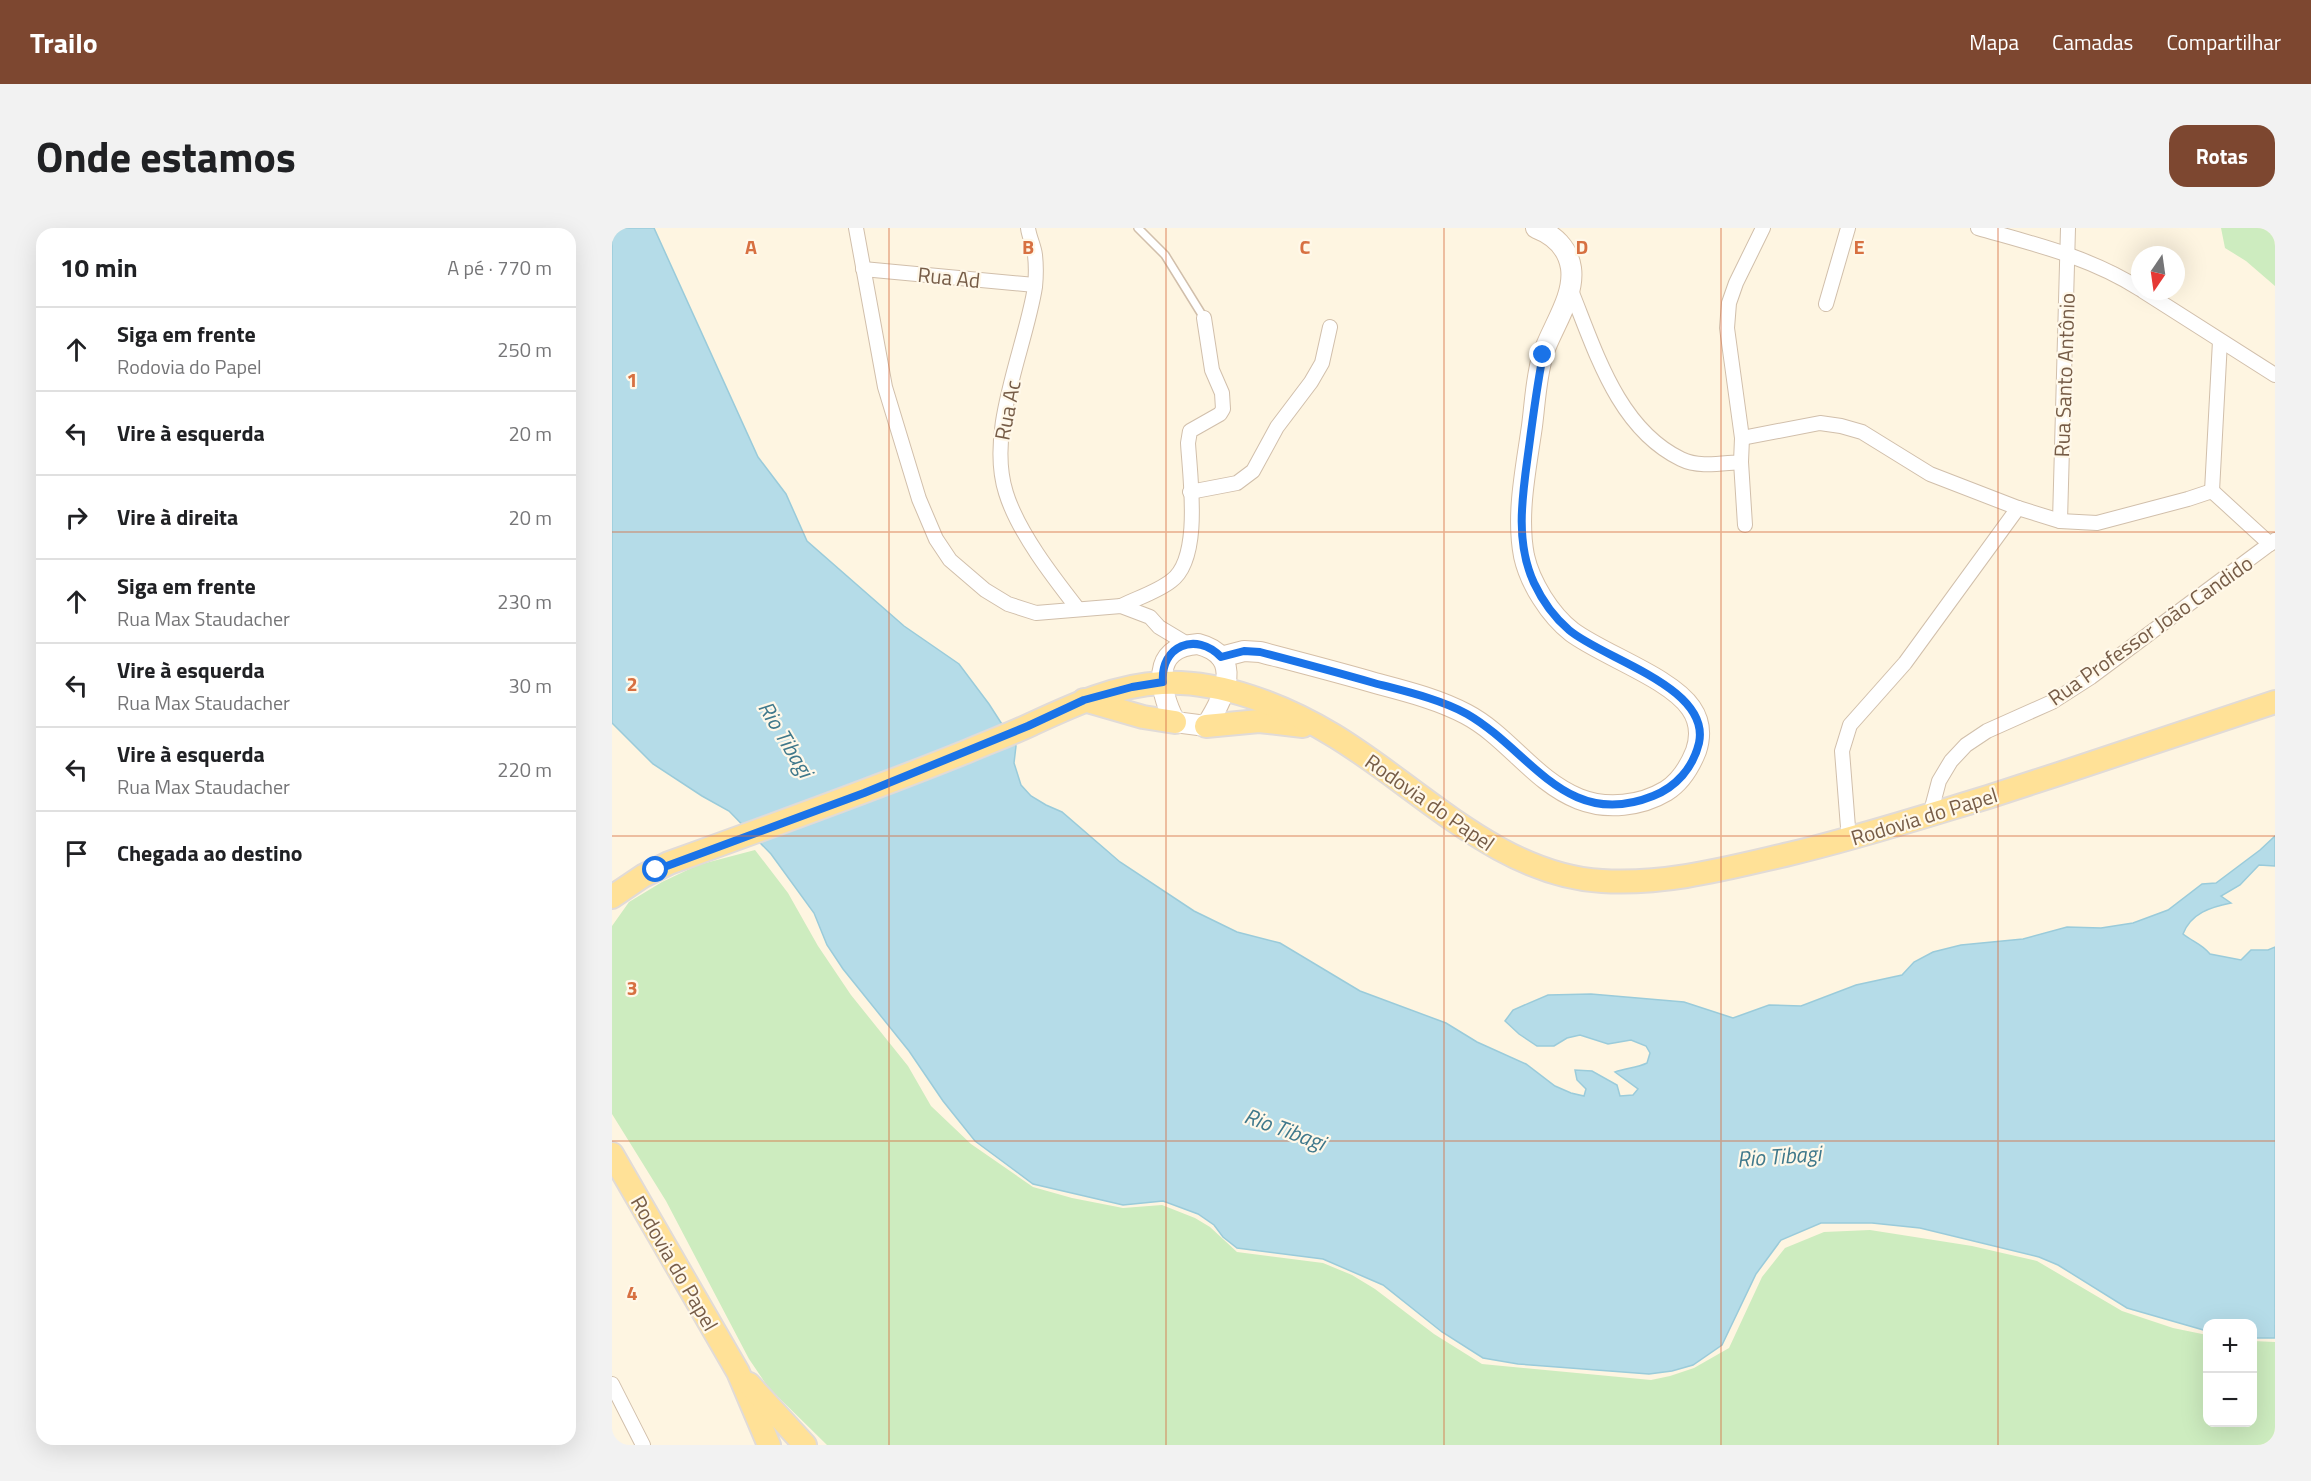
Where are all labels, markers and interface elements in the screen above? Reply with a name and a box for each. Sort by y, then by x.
text: Trailo [30,21,98,64]
text: Mapa [1969,26,2019,58]
text: Camadas [2052,26,2133,58]
text: Compartilhar [2166,26,2281,58]
text: Onde estamos [36,124,296,188]
button: Rotas [2169,125,2275,187]
text: A [745,231,757,262]
text: B [1022,231,1034,262]
text: C [1300,231,1311,262]
text: D [1576,231,1588,262]
text: E [1853,231,1865,262]
north arrow [2131,246,2185,300]
text: 10 min [60,248,138,287]
text: A pé · 770 m [447,252,552,283]
street label: Rua Ad [916,258,982,296]
street label: Rua Santo Antônio [2045,292,2083,458]
text: Siga em frente [117,317,256,351]
icon: ahead [60,333,93,366]
text: 250 m [497,334,552,365]
route end [1529,341,1555,367]
text: Rodovia do Papel [117,351,262,382]
text: 1 [626,364,638,395]
street label: Rua Ac [986,377,1028,443]
text: Vire à esquerda [117,416,265,450]
icon: left [60,417,93,450]
text: 20 m [508,418,552,449]
text: Vire à direita [117,500,238,534]
icon: right [60,501,93,534]
text: 20 m [508,502,552,533]
street label: Rua Professor João Candido [2041,547,2259,713]
text: Siga em frente [117,569,256,603]
icon: ahead [60,585,93,618]
text: 230 m [497,586,552,617]
text: Rua Max Staudacher [117,603,290,634]
text: Vire à esquerda [117,653,265,687]
text: 2 [626,668,638,699]
icon: left [60,669,93,702]
text: 30 m [508,670,552,701]
text: Rua Max Staudacher [117,687,290,718]
water label: Rio Tibagi [750,694,824,786]
text: Vire à esquerda [117,737,265,771]
street label: Rodovia do Papel [1359,745,1501,859]
icon: left [60,753,93,786]
text: 220 m [497,754,552,785]
text: Rua Max Staudacher [117,771,290,802]
street label: Rodovia do Papel [1847,778,2001,854]
text: Chegada ao destino [117,836,303,870]
icon: arrive [60,837,93,870]
route start [642,856,668,882]
text: 3 [626,972,638,1003]
water label: Rio Tibagi [1240,1099,1333,1160]
water label: Rio Tibagi [1736,1136,1825,1176]
street label: Rodovia do Papel [623,1189,727,1337]
text: 4 [626,1277,638,1308]
map controls [2203,1319,2257,1427]
button: + [2203,1319,2257,1373]
button: − [2203,1373,2257,1427]

